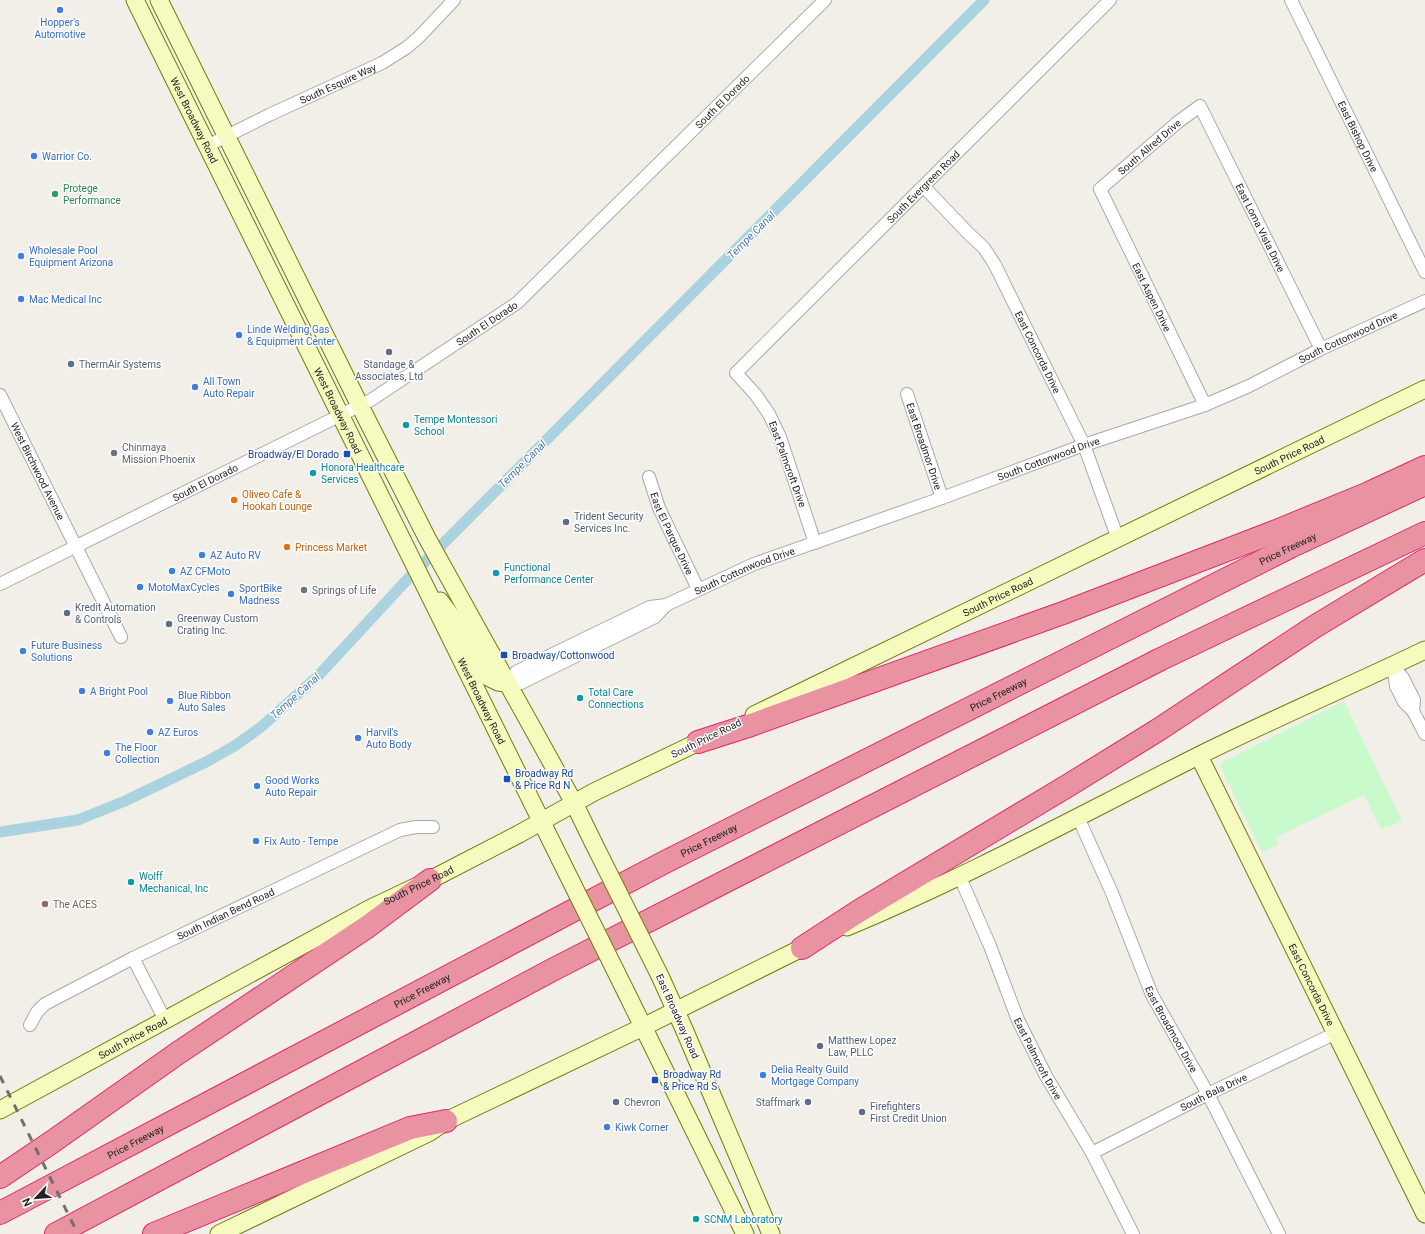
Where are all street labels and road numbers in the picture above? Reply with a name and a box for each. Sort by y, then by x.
street label: South Esquire Way [298,61,378,106]
street label: South El Dorado [693,73,752,131]
street label: West Broadway Road [168,76,220,165]
street label: East Bishop Drive [1336,99,1380,174]
street label: South Allred Drive [1116,117,1183,177]
street label: South Evergreen Road [885,148,962,225]
street label: East Loma Vista Drive [1233,182,1287,274]
street label: East Aspen Drive [1130,261,1173,333]
street label: South El Dorado [454,299,520,348]
street label: East Concorda Drive [1013,309,1063,395]
street label: South Cottonwood Drive [1297,309,1399,366]
street label: West Broadway Road [312,366,364,455]
street label: East Broadmor Drive [904,401,944,491]
street label: East Palmcroft Drive [767,420,808,509]
street label: West Birchwood Avenue [9,421,67,522]
street label: South Price Road [1253,434,1326,477]
street label: South Cottonwood Drive [996,435,1101,483]
street label: South El Dorado [171,462,240,503]
street label: East El Parque Drive [648,491,695,576]
street label: Price Freeway [1257,530,1318,568]
street label: South Cottonwood Drive [693,545,796,597]
street label: South Price Road [961,575,1035,619]
street label: West Broadway Road [455,656,507,746]
street label: Price Freeway [968,676,1029,713]
street label: South Price Road [669,717,743,760]
street label: Price Freeway [679,821,739,859]
street label: South Price Road [382,864,455,907]
street label: South Indian Bend Road [175,886,276,942]
street label: East Concorda Drive [1287,942,1336,1028]
street label: Price Freeway [392,971,452,1010]
street label: East Broadway Road [654,972,701,1060]
street label: East Broadmoor Drive [1143,985,1200,1074]
street label: South Price Road [97,1015,169,1061]
street label: East Palmcroft Drive [1012,1016,1064,1102]
street label: South Bala Drive [1178,1071,1249,1113]
street label: Price Freeway [106,1123,166,1161]

